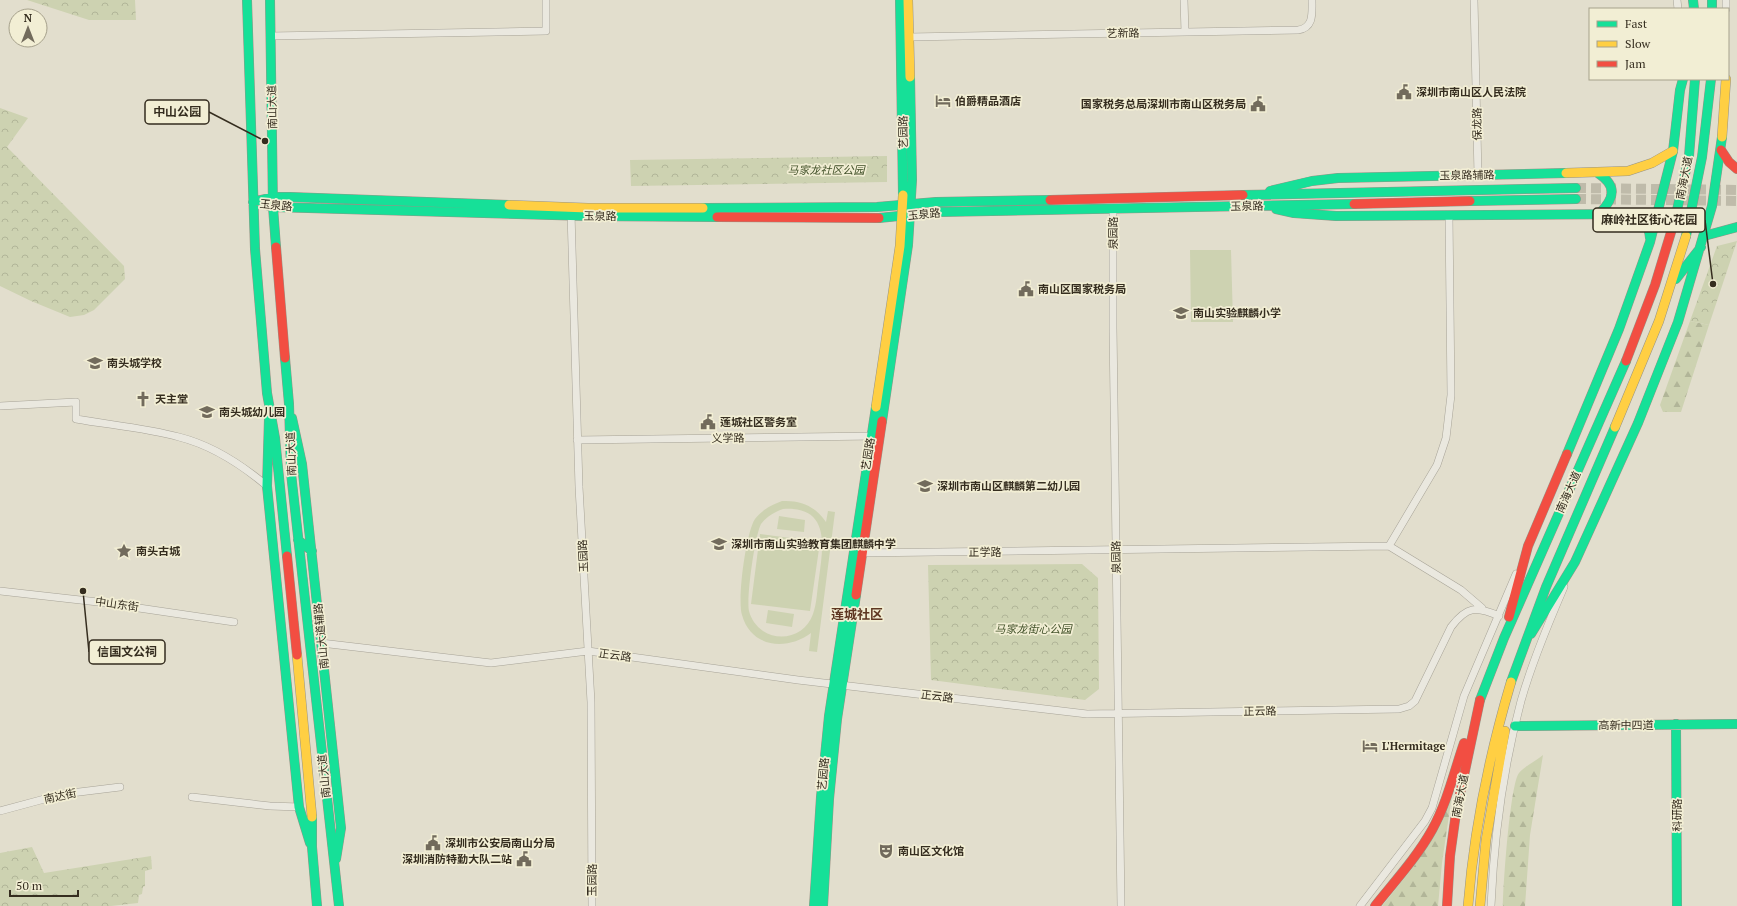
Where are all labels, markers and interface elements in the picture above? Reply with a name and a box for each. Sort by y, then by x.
north arrow [8,8,48,48]
legend [1589,8,1729,80]
text: N [24,11,33,25]
text: Fast [1625,16,1648,31]
street label: 艺新路 [1106,26,1140,40]
text: Slow [1625,36,1651,51]
text: Jam [1625,56,1646,71]
public building icon: 深圳市南山区人民法院 [1395,83,1413,101]
street label: 南山大道 [265,85,279,129]
place label: 深圳市南山区人民法院 [1416,85,1526,99]
hotel icon: 伯爵精品酒店 [934,92,952,110]
place label: 伯爵精品酒店 [955,94,1021,108]
public building icon: 国家税务总局深圳市南山区税务局 [1249,95,1267,113]
place label: 国家税务总局深圳市南山区税务局 [1081,97,1246,111]
callout: 中山公园 [145,100,209,124]
text: 中山公园 [153,104,201,119]
street label: 保龙路 [1470,107,1484,141]
street label: 艺园路 [896,115,910,149]
street label: 南海大道 [1673,155,1695,201]
park label: 马家龙社区公园 [788,163,866,177]
street label: 玉泉路辅路 [1439,168,1495,182]
street label: 玉泉路 [259,196,293,214]
street label: 玉泉路 [1230,199,1264,213]
street label: 玉泉路 [907,206,941,222]
callout: 麻岭社区街心花园 [1593,208,1705,232]
street label: 玉泉路 [583,209,617,223]
text: 麻岭社区街心花园 [1601,212,1697,227]
street label: 泉园路 [1106,217,1120,250]
public building icon: 南山区国家税务局 [1017,280,1035,298]
place label: 南山区国家税务局 [1038,282,1126,296]
school or university icon: 南山实验麒麟小学 [1172,304,1190,322]
place label: 南山实验麒麟小学 [1193,306,1281,320]
school or university icon: 南头城学校 [86,354,104,372]
place label: 南头城学校 [107,356,162,370]
church icon: 天主堂 [134,390,152,408]
place label: 天主堂 [155,392,188,406]
school or university icon: 南头城幼儿园 [198,403,216,421]
place label: 南头城幼儿园 [219,405,285,419]
public building icon: 莲城社区警务室 [699,413,717,431]
place label: 莲城社区警务室 [720,415,797,429]
street label: 义学路 [711,431,745,445]
street label: 南山大道 [283,432,299,476]
street label: 艺园路 [859,437,877,471]
street label: 南海大道 [1553,469,1583,515]
school or university icon: 深圳市南山区麒麟第二幼儿园 [916,477,934,495]
place label: 深圳市南山区麒麟第二幼儿园 [937,479,1080,493]
school or university icon: 深圳市南山实验教育集团麒麟中学 [710,535,728,553]
place label: 深圳市南山实验教育集团麒麟中学 [731,537,896,551]
street label: 玉园路 [575,539,591,573]
street label: 泉园路 [1109,540,1123,574]
place icon: 南头古城 [115,542,133,560]
place label: 南头古城 [136,544,181,558]
street label: 正学路 [969,545,1002,559]
street label: 中山东街 [94,594,140,614]
street label: 南山大道辅路 [311,602,331,670]
district label: 莲城社区 [831,605,883,623]
park label: 马家龙街心公园 [995,622,1073,636]
callout: 信国文公祠 [89,640,165,664]
text: 信国文公祠 [97,644,157,659]
street label: 正云路 [598,646,632,664]
street label: 正云路 [920,687,954,705]
street label: 正云路 [1243,704,1277,718]
street label: 高新中四道 [1599,718,1654,732]
hotel icon: L'Hermitage [1361,737,1379,755]
place label: L'Hermitage [1382,739,1445,753]
street label: 南山大道 [315,753,333,799]
street label: 艺园路 [815,757,831,791]
street label: 南海大道 [1449,773,1471,819]
street label: 南达街 [42,786,78,806]
street label: 科研路 [1670,799,1684,832]
public building icon: 深圳市公安局南山分局 [424,834,442,852]
place label: 深圳市公安局南山分局 [445,836,555,850]
theatre icon: 南山区文化馆 [877,842,895,860]
place label: 南山区文化馆 [898,844,964,858]
public building icon: 深圳消防特勤大队二站 [515,850,533,868]
place label: 深圳消防特勤大队二站 [402,852,512,866]
street label: 玉园路 [585,864,599,897]
scale bar [10,872,78,898]
text: 50 m [16,878,43,893]

